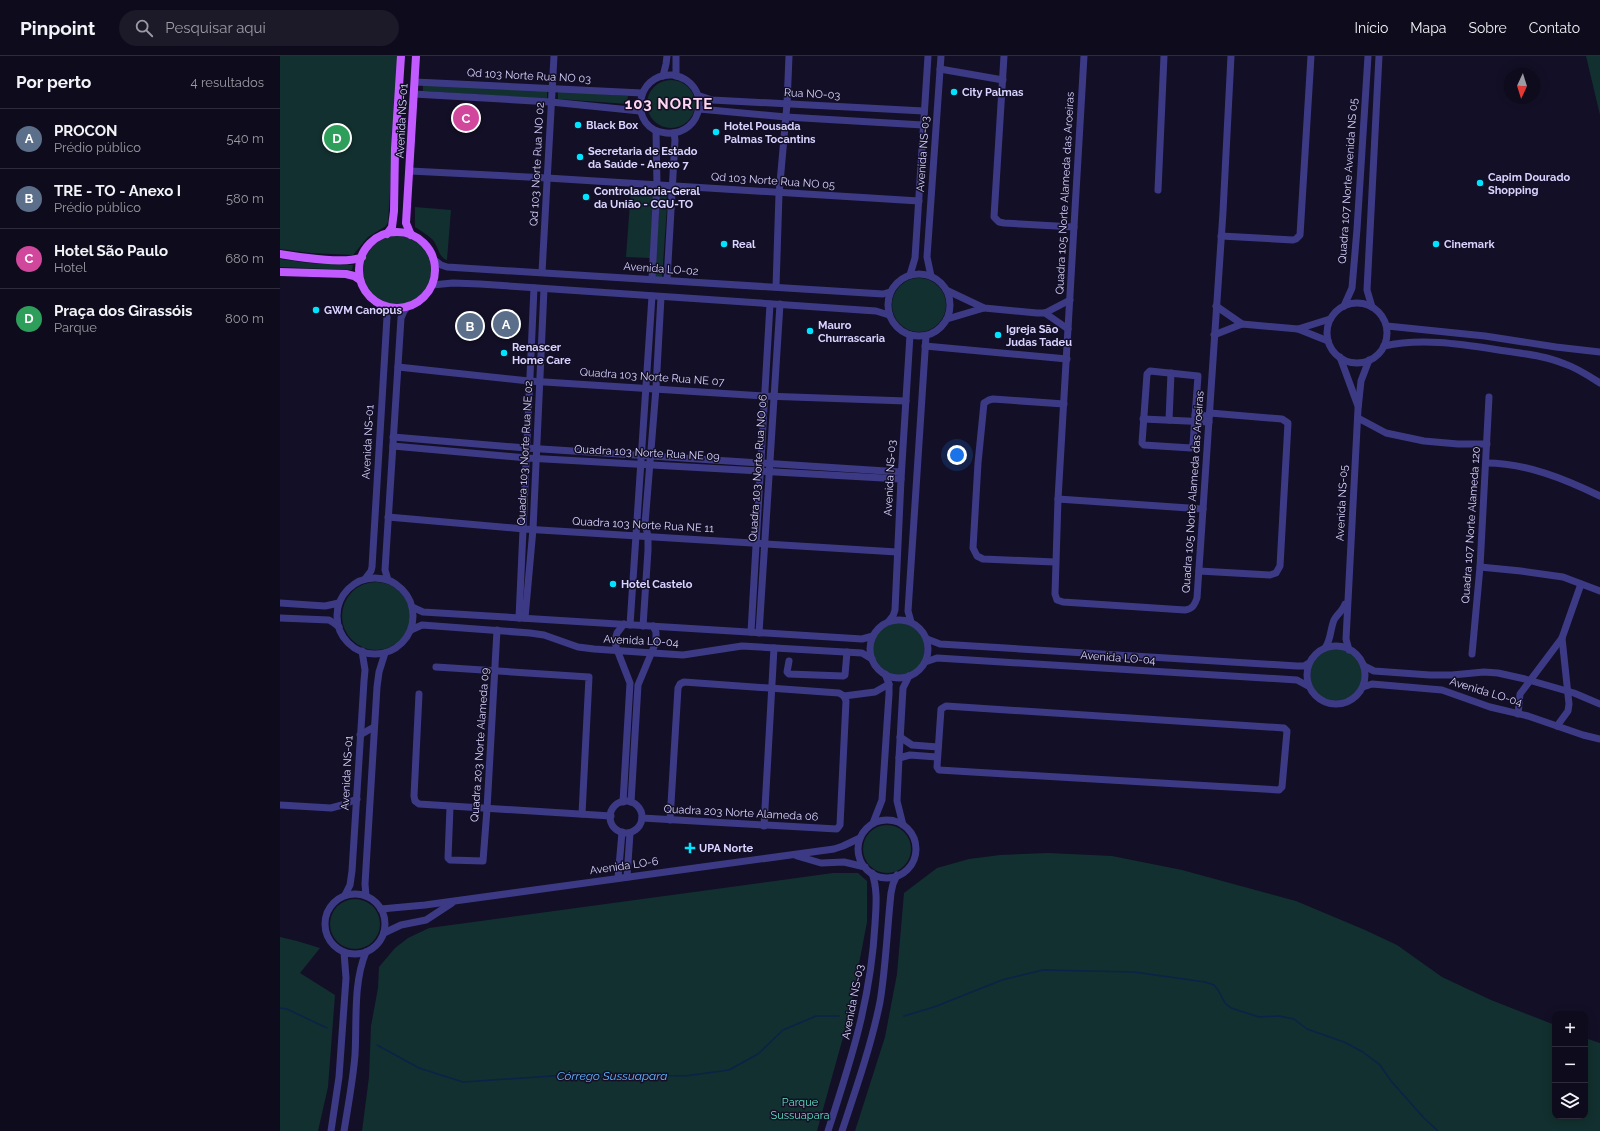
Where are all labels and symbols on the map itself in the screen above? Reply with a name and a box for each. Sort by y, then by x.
street label: Qd 103 Norte Rua NO 03 [467,66,592,86]
north arrow [1504,68,1540,104]
street label: Avenida NS-01 [394,83,410,159]
street label: Rua NO-03 [783,86,841,102]
place label: City Palmas [962,86,1024,99]
marker: City Palmas [949,87,959,97]
street label: Quadra 105 Norte Alameda das Aroeiras [1053,91,1077,295]
district label: 103 NORTE [625,95,713,113]
street label: Quadra 107 Norte Avenida NS 05 [1336,98,1360,264]
street label: Qd 103 Norte Rua NO 02 [527,101,547,226]
pin: C [453,103,479,133]
street label: Avenida NS-03 [914,115,932,192]
place label: Black Box [586,119,638,132]
marker: Black Box [573,120,583,130]
place label: Hotel Pousada Palmas Tocantins [724,120,816,146]
pin: D [324,123,350,153]
marker: Hotel Pousada Palmas Tocantins [711,127,721,137]
place label: Secretaria de Estado da Saúde - Anexo 7 [588,145,698,171]
marker: Secretaria de Estado da Saúde - Anexo 7 [575,152,585,162]
street label: Qd 103 Norte Rua NO 05 [711,170,835,192]
place label: Capim Dourado Shopping [1488,171,1570,197]
marker: Capim Dourado Shopping [1475,178,1485,188]
place label: Controladoria-Geral da União - CGU-TO [594,185,701,211]
marker: Controladoria-Geral da União - CGU-TO [581,192,591,202]
place label: Real [732,238,756,251]
place label: Cinemark [1444,238,1495,251]
marker: Real [719,239,729,249]
marker: Cinemark [1431,239,1441,249]
street label: Avenida LO-02 [623,260,699,278]
place label: GWM Canopus [324,304,402,317]
marker: GWM Canopus [311,305,321,315]
pin: A [493,309,519,339]
pin: B [457,311,483,341]
place label: Mauro Churrascaria [818,319,885,345]
place label: Igreja São Judas Tadeu [1006,323,1072,349]
marker: Mauro Churrascaria [805,326,815,336]
marker: Igreja São Judas Tadeu [993,330,1003,340]
place label: Renascer Home Care [512,341,571,367]
marker: Renascer Home Care [499,348,509,358]
street label: Quadra 103 Norte Rua NE 07 [579,365,725,389]
street label: Quadra 103 Norte Rua NE 02 [515,380,535,526]
street label: Quadra 105 Norte Alameda das Aroeiras [1179,390,1207,594]
street label: Quadra 103 Norte Rua NO 06 [746,394,770,542]
street label: Avenida NS-01 [360,404,376,480]
street label: Avenida NS-03 [882,440,898,516]
street label: Quadra 103 Norte Rua NE 09 [574,443,720,463]
your location [947,445,967,465]
street label: Quadra 107 Norte Alameda 120 [1459,446,1483,604]
street label: Avenida NS-05 [1334,465,1350,541]
street label: Quadra 103 Norte Rua NE 11 [572,515,714,535]
place label: Hotel Castelo [621,578,693,591]
marker: Hotel Castelo [608,579,618,589]
street label: Avenida LO-04 [603,633,679,649]
street label: Avenida LO-04 [1080,649,1156,667]
street label: Quadra 203 Norte Alameda 09 [468,667,492,823]
street label: Avenida LO-04 [1448,675,1524,709]
street label: Avenida NS-01 [339,735,355,811]
street label: Quadra 203 Norte Alameda 06 [663,802,819,824]
marker: UPA Norte [684,842,696,854]
place label: UPA Norte [699,842,754,855]
street label: Avenida LO-6 [589,855,660,877]
street label: Avenida NS-03 [839,963,867,1041]
water label: Córrego Sussuapara [557,1069,667,1083]
park label: Parque Sussuapara [771,1096,829,1122]

